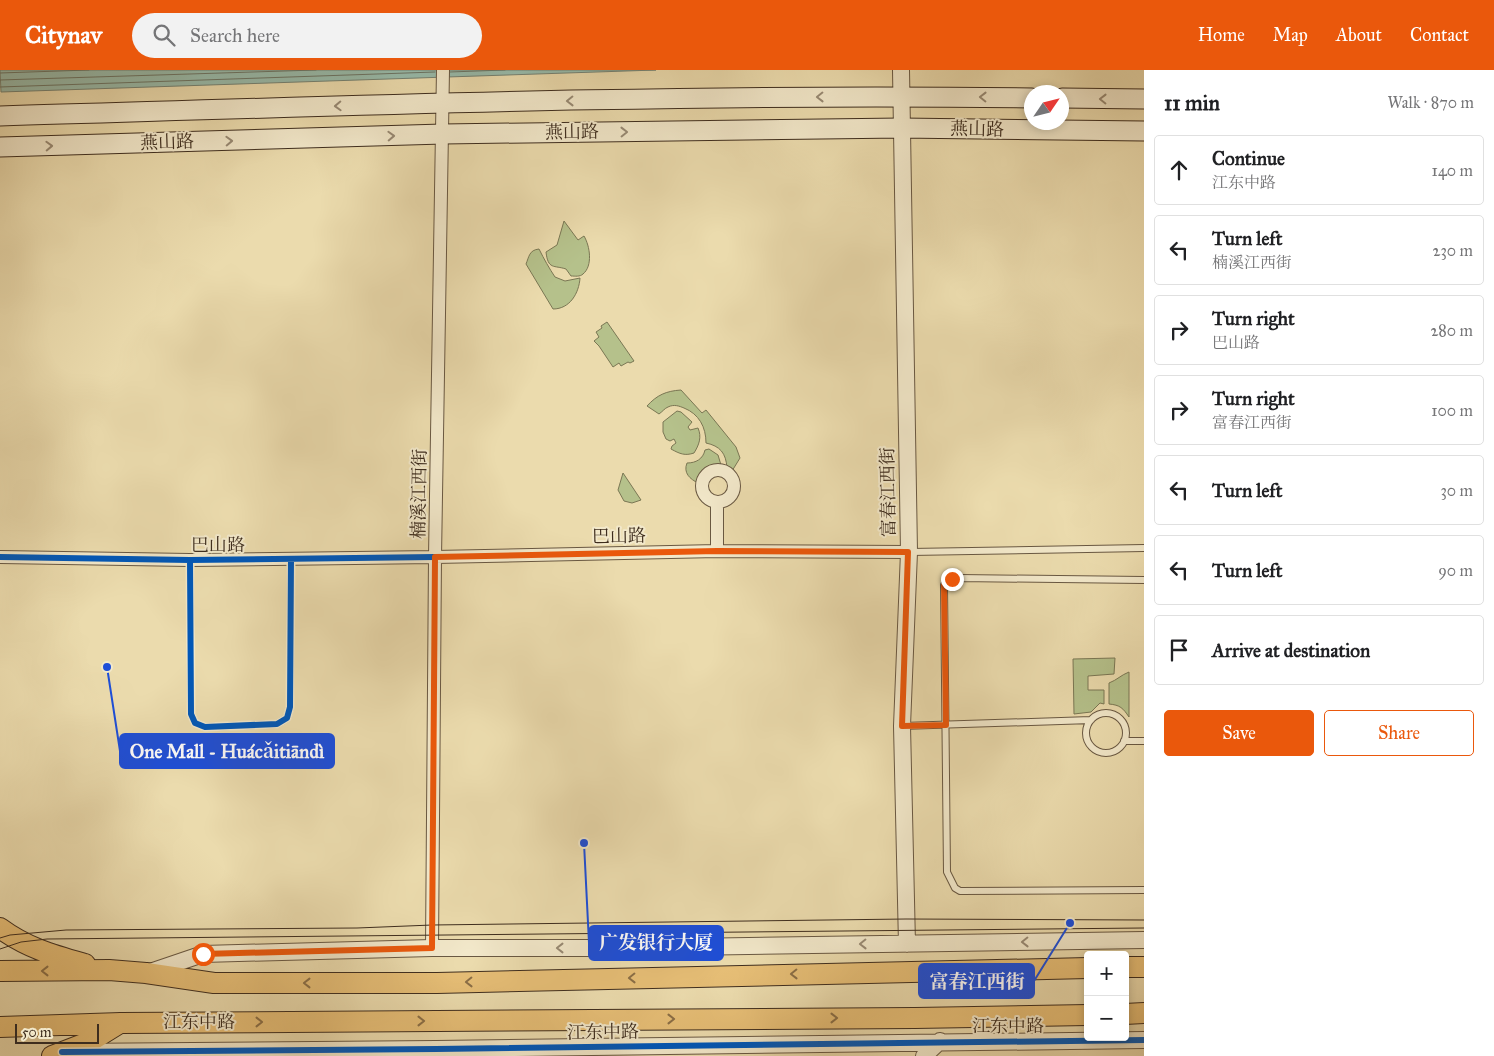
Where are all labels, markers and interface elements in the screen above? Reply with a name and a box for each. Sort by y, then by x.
search box [132,13,482,58]
text: Citynav [25,20,102,50]
icon: search [150,21,178,49]
text: Search here [190,24,280,47]
text: Home [1198,24,1245,46]
text: Map [1273,24,1308,46]
text: About [1336,24,1382,46]
text: Contact [1410,24,1469,46]
north arrow [1024,85,1069,130]
text: 11 min [1164,90,1220,116]
one-way arrow [816,92,824,102]
one-way arrow [979,92,986,102]
text: Walk · 870 m [1387,93,1474,112]
one-way arrow [1098,94,1106,104]
one-way arrow [566,96,574,106]
one-way arrow [334,101,342,111]
street label: 燕山路 [950,118,1004,140]
street label: 燕山路 [545,121,599,143]
one-way arrow [620,127,628,137]
street label: 燕山路 [140,130,194,154]
one-way arrow [388,131,395,141]
one-way arrow [225,135,233,146]
one-way arrow [45,141,53,151]
text: Continue [1212,147,1285,170]
icon: ahead [1165,156,1193,184]
text: 140 m [1432,161,1473,180]
text: 江东中路 [1212,173,1276,192]
text: Turn left [1212,227,1282,250]
icon: left [1165,236,1193,264]
text: 230 m [1433,241,1473,260]
text: 楠溪江西街 [1212,253,1292,272]
text: Turn right [1212,307,1295,330]
icon: right [1165,316,1193,344]
text: 280 m [1430,321,1473,340]
text: 巴山路 [1212,333,1260,352]
text: Turn right [1212,387,1295,410]
icon: right [1165,396,1193,424]
text: 100 m [1431,401,1473,420]
text: 富春江西街 [1212,413,1292,432]
street label: 富春江西街 [876,447,900,537]
street label: 楠溪江西街 [407,449,431,539]
icon: left [1165,476,1193,504]
text: Turn left [1212,479,1282,502]
text: 30 m [1440,481,1473,500]
street label: 巴山路 [592,525,646,547]
street label: 巴山路 [191,534,245,556]
icon: left [1165,556,1193,584]
text: Turn left [1212,559,1282,582]
text: 90 m [1438,561,1473,580]
route end [941,568,964,591]
icon: arrive [1165,636,1193,664]
text: Arrive at destination [1212,639,1370,662]
button: Save [1164,710,1314,756]
button: Share [1324,710,1474,756]
callout: One Mall - Huácǎitiāndì [120,734,334,768]
text: One Mall - Huácǎitiāndì [130,740,325,763]
callout: 广发银行大厦 [589,926,723,960]
text: 广发银行大厦 [599,931,713,954]
one-way arrow [1021,937,1029,947]
one-way arrow [859,939,866,949]
route start [192,943,215,966]
one-way arrow [556,943,564,953]
map controls [1084,951,1129,1041]
button: + [1084,951,1129,996]
callout: 富春江西街 [919,964,1034,998]
one-way arrow [40,966,48,976]
one-way arrow [790,969,798,979]
text: 富春江西街 [929,970,1025,993]
one-way arrow [627,973,635,983]
one-way arrow [465,977,472,987]
one-way arrow [302,978,310,988]
button: − [1084,996,1129,1041]
street label: 江东中路 [163,1011,235,1033]
one-way arrow [830,1013,838,1023]
one-way arrow [668,1014,675,1024]
street label: 江东中路 [972,1015,1044,1037]
one-way arrow [418,1016,425,1026]
one-way arrow [255,1017,263,1027]
street label: 江东中路 [567,1020,639,1044]
scale bar [15,1021,99,1044]
text: 50 m [22,1024,51,1041]

